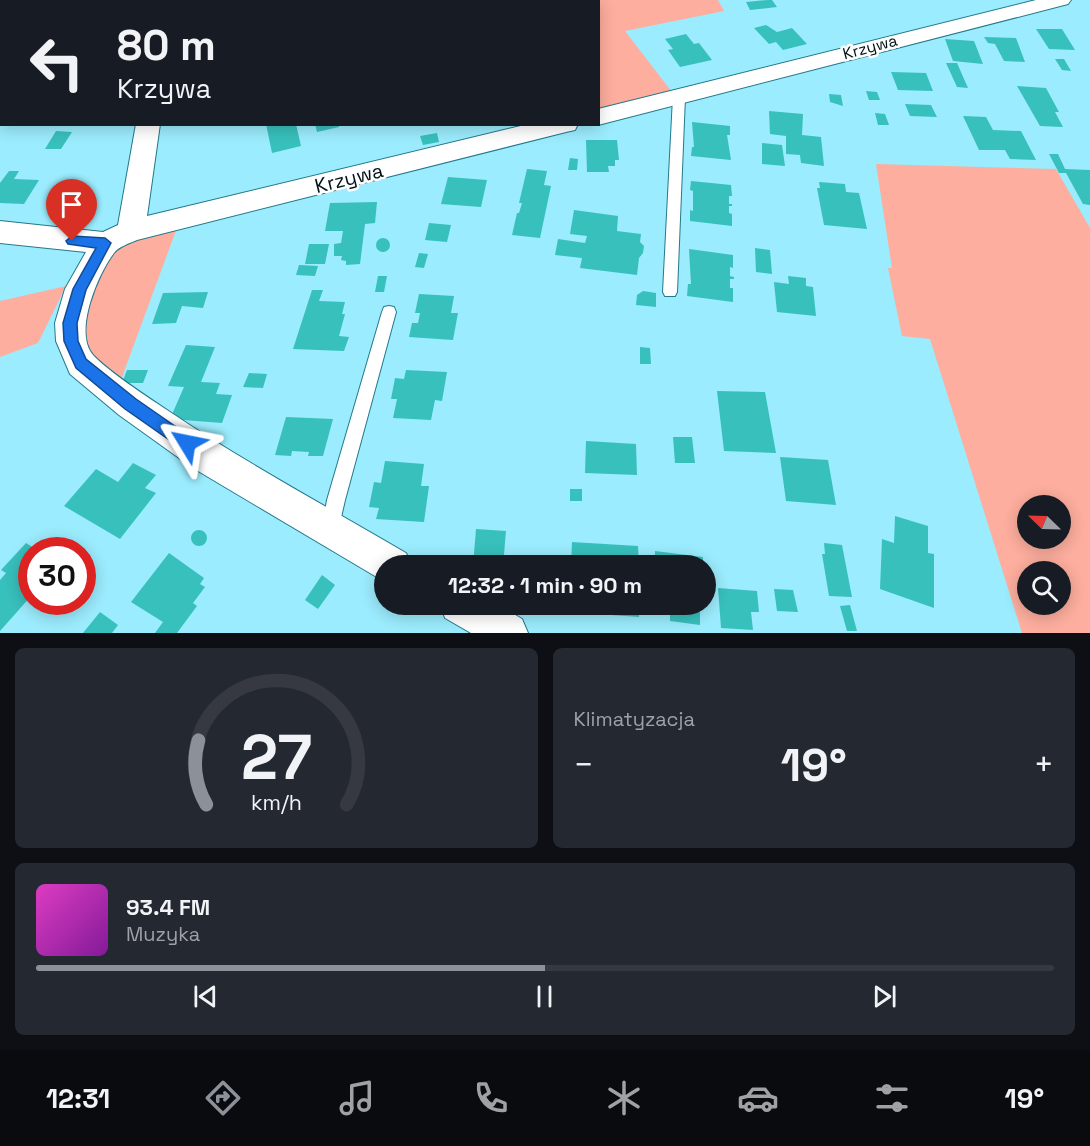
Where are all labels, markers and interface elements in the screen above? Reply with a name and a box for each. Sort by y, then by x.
text: 80 m [117,19,216,72]
icon: left [18,24,96,102]
street label: Krzywa [840,30,900,64]
text: Krzywa [117,71,211,106]
street label: Krzywa [312,157,386,199]
pin [46,179,97,241]
icon: arrive [55,188,88,221]
position arrow [155,411,219,475]
north arrow [1017,495,1071,549]
map controls [1017,495,1071,615]
speed limit sign: 30 [18,537,96,615]
button: search [1017,561,1071,615]
text: 12:32 · 1 min · 90 m [448,571,642,599]
text: Klimatyzacja [574,706,695,732]
text: 27 [241,718,312,797]
text: 19° [781,737,847,794]
text: − [574,744,594,786]
text: + [1034,744,1054,786]
text: km/h [251,789,302,816]
text: 93.4 FM [126,893,210,921]
text: Muzyka [126,921,200,947]
icon: previous [189,980,222,1013]
icon: pause [528,980,561,1013]
icon: next [868,980,901,1013]
icon: directions [202,1077,244,1119]
icon: music [336,1077,378,1119]
icon: phone [470,1077,512,1119]
icon: climate [603,1077,645,1119]
icon: car [737,1077,779,1119]
icon: filters [871,1077,913,1119]
text: 12:31 [46,1081,110,1116]
text: 19° [1005,1081,1044,1116]

